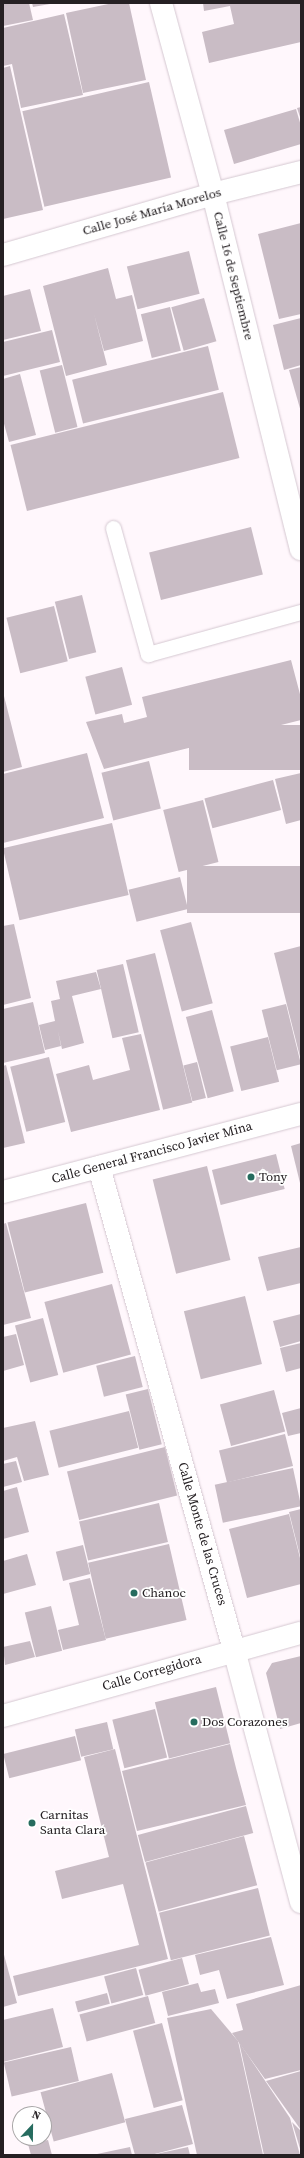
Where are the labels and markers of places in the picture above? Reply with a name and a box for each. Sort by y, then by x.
place label: Tony [259,1169,287,1185]
marker: Tony [246,1172,256,1182]
place label: Chanoc [142,1585,186,1601]
marker: Chanoc [129,1588,139,1598]
place label: Dos Corazones [202,1714,288,1730]
marker: Dos Corazones [189,1717,199,1727]
place label: Carnitas Santa Clara [40,1808,105,1839]
marker: Carnitas Santa Clara [27,1818,37,1828]

